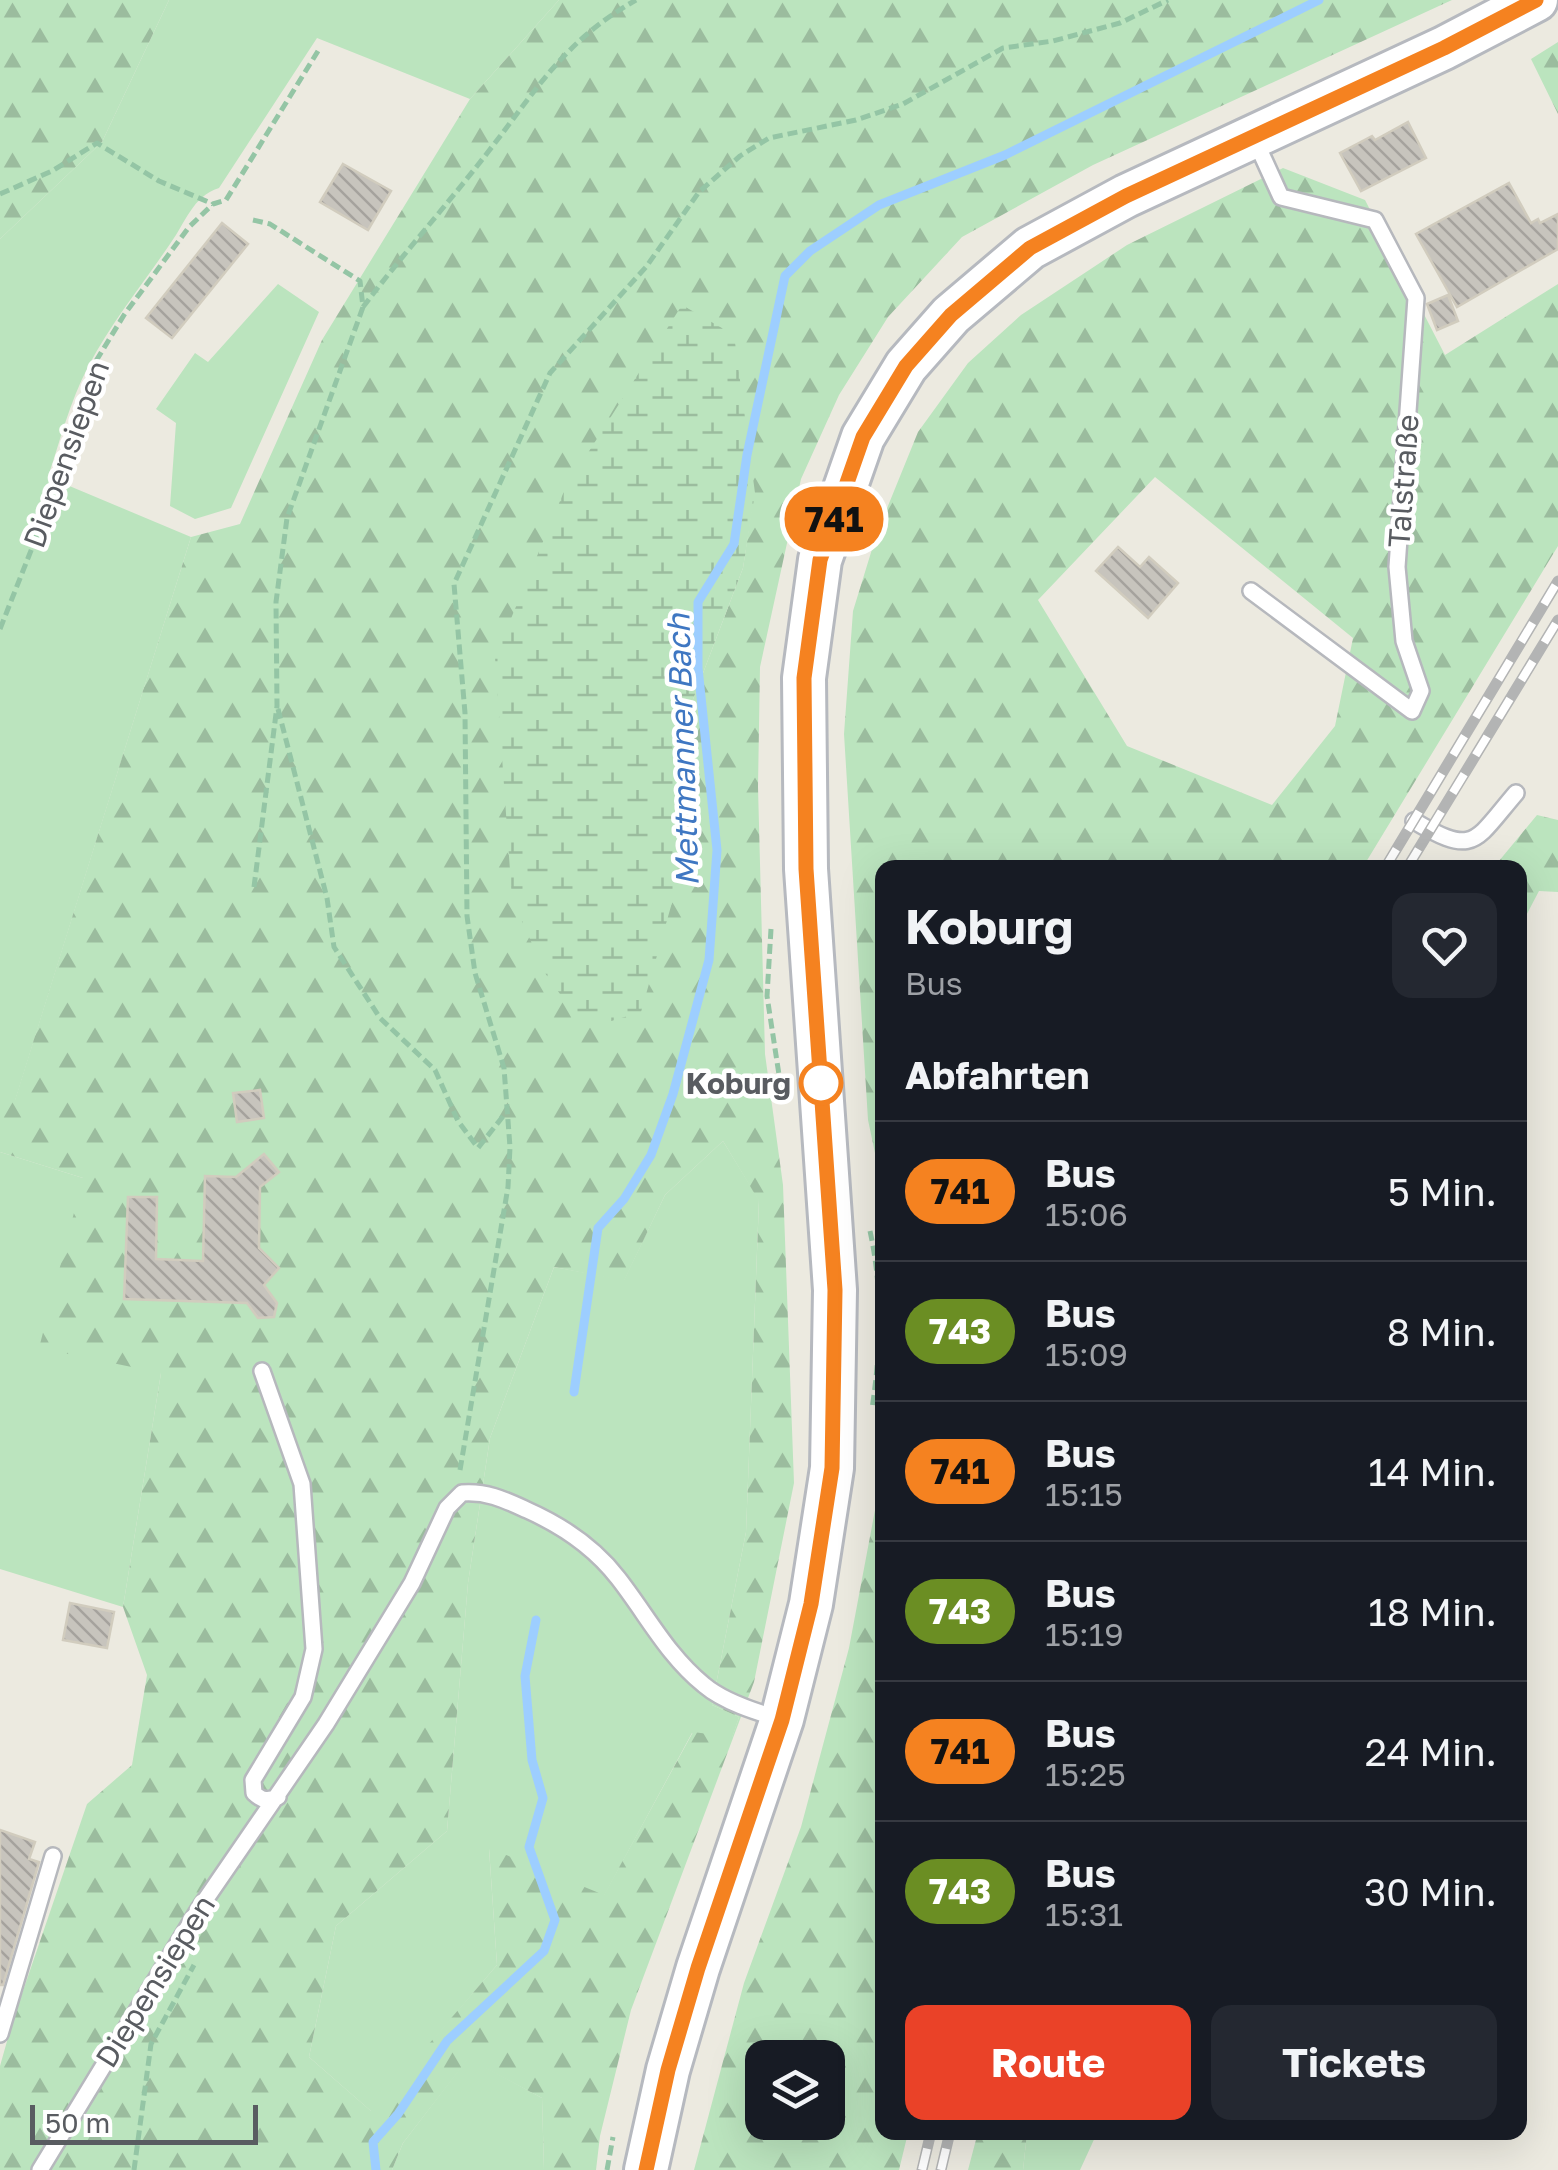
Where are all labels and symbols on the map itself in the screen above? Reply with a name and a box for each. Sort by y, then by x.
street label: Diepensiepen [16,356,116,552]
street label: Talstraße [1380,413,1426,549]
line badge: 741 [776,486,892,552]
water label: Mettmanner Bach [658,612,706,887]
marker: Koburg [800,1062,842,1104]
place label: Koburg [686,1065,791,1101]
street label: Diepensiepen [88,1888,222,2074]
scale bar [30,2100,258,2144]

